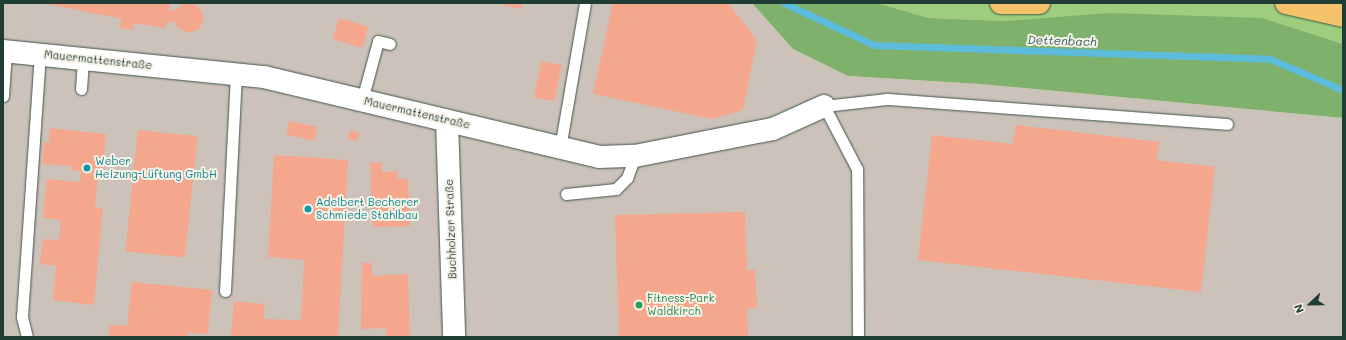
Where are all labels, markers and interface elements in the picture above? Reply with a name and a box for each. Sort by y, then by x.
water label: Dettenbach [1027,33,1097,49]
street label: Mauermattenstraße [43,48,153,72]
street label: Mauermattenstraße [363,94,471,132]
place label: Weber Heizung-Lüftung GmbH [95,155,217,181]
marker: Weber Heizung-Lüftung GmbH [82,163,92,173]
street label: Buchholzer Straße [443,179,459,279]
place label: Adelbert Becherer Schmiede Stahlbau [316,196,419,222]
marker: Adelbert Becherer Schmiede Stahlbau [303,204,313,214]
north arrow [1290,284,1330,324]
place label: Fitness-Park Waldkirch [647,292,715,318]
marker: Fitness-Park Waldkirch [634,300,644,310]
text: N [1290,302,1307,315]

